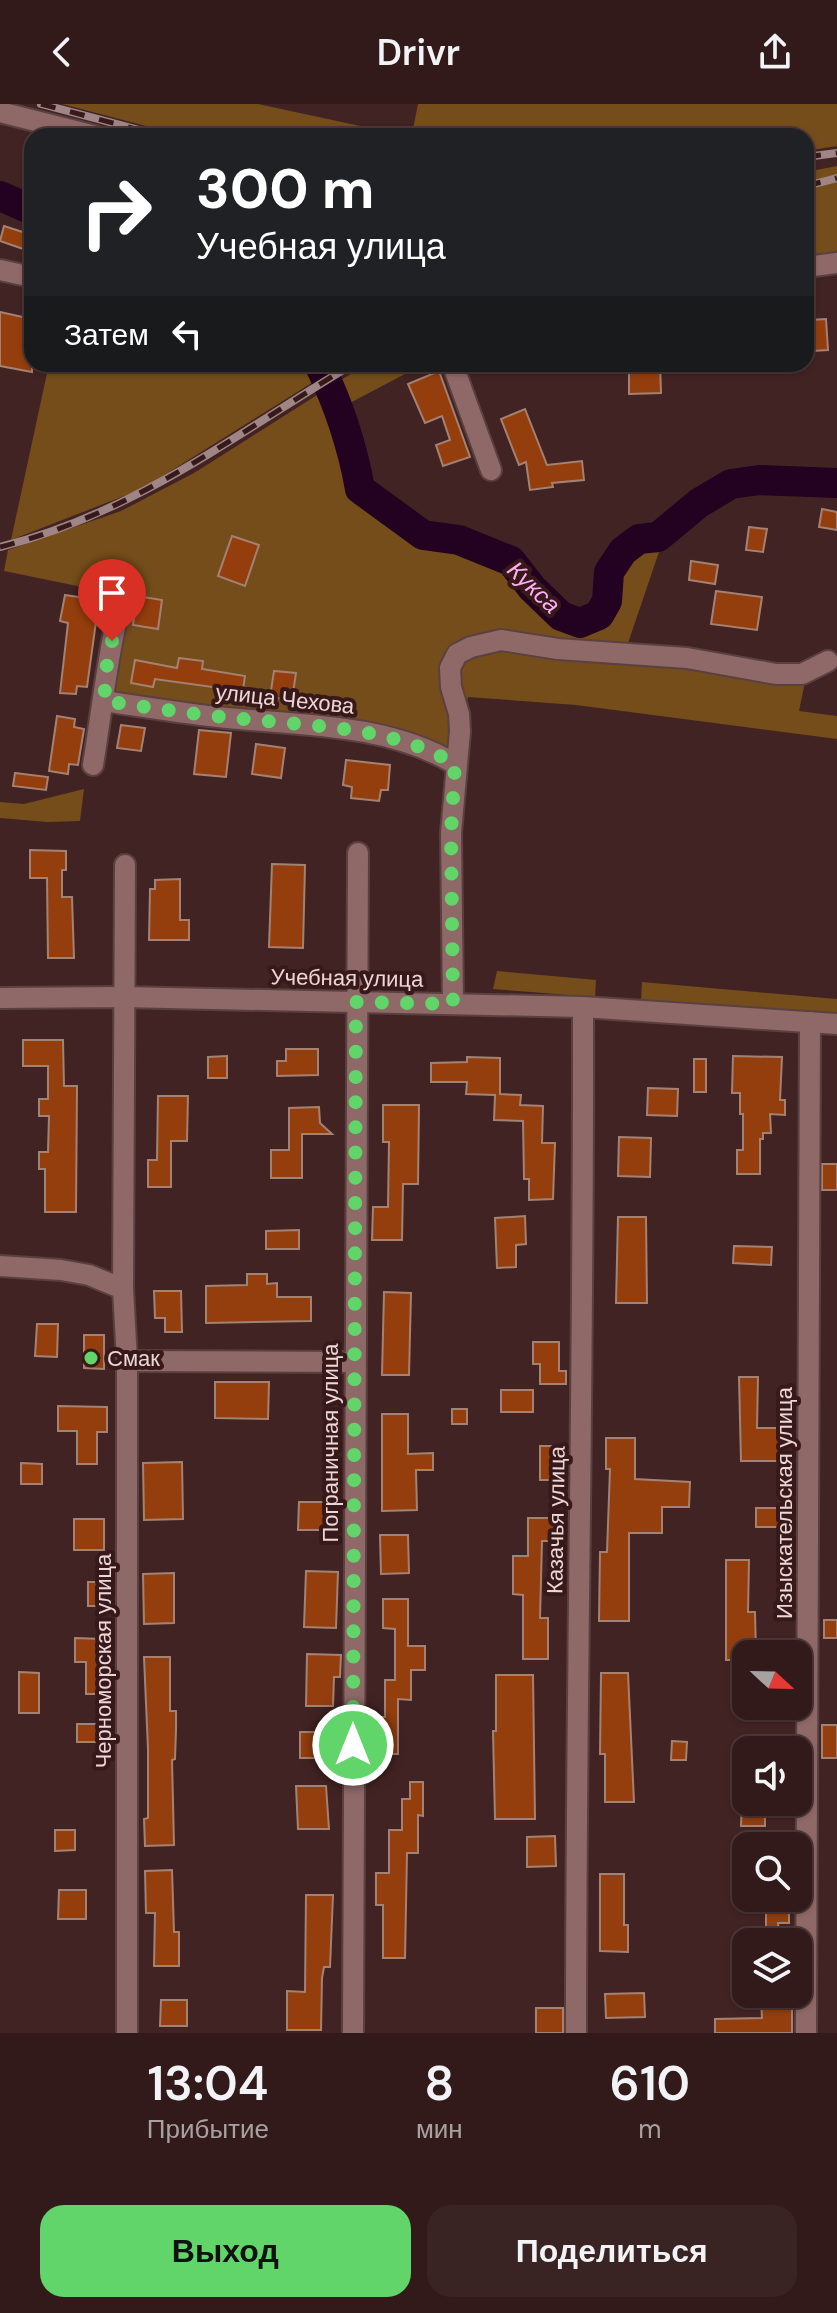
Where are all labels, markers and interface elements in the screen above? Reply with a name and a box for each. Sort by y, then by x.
text: Drivr [377,29,460,76]
icon: back [40,30,84,74]
icon: share [753,30,797,74]
text: 300 m [196,152,374,225]
icon: right [64,160,168,264]
text: Учебная улица [196,223,446,270]
icon: left [165,312,209,356]
text: Затем [64,315,149,354]
water label: Кукса [501,554,567,620]
pin [78,559,146,641]
icon: arrive [90,571,134,615]
street label: улица Чехова [214,677,357,721]
street label: Учебная улица [270,962,424,994]
street label: Пограничная улица [316,1343,345,1543]
place label: Смак [107,1344,160,1373]
marker: Смак [82,1349,100,1367]
street label: Изыскательская улица [770,1386,799,1619]
street label: Казачья улица [540,1445,572,1594]
street label: Черноморская улица [89,1553,118,1768]
north arrow [732,1640,812,1720]
map controls [732,1640,812,2008]
position arrow [311,1703,395,1787]
button: sound [732,1736,812,1816]
button: search [732,1832,812,1912]
button: layers [732,1928,812,2008]
text: 13:04 [147,2052,268,2115]
text: 8 [424,2052,454,2115]
text: 610 [610,2052,690,2115]
text: Прибытие [147,2112,269,2146]
text: мин [416,2112,463,2146]
text: m [638,2112,661,2146]
button: Выход [40,2205,411,2297]
button: Поделиться [427,2205,797,2297]

